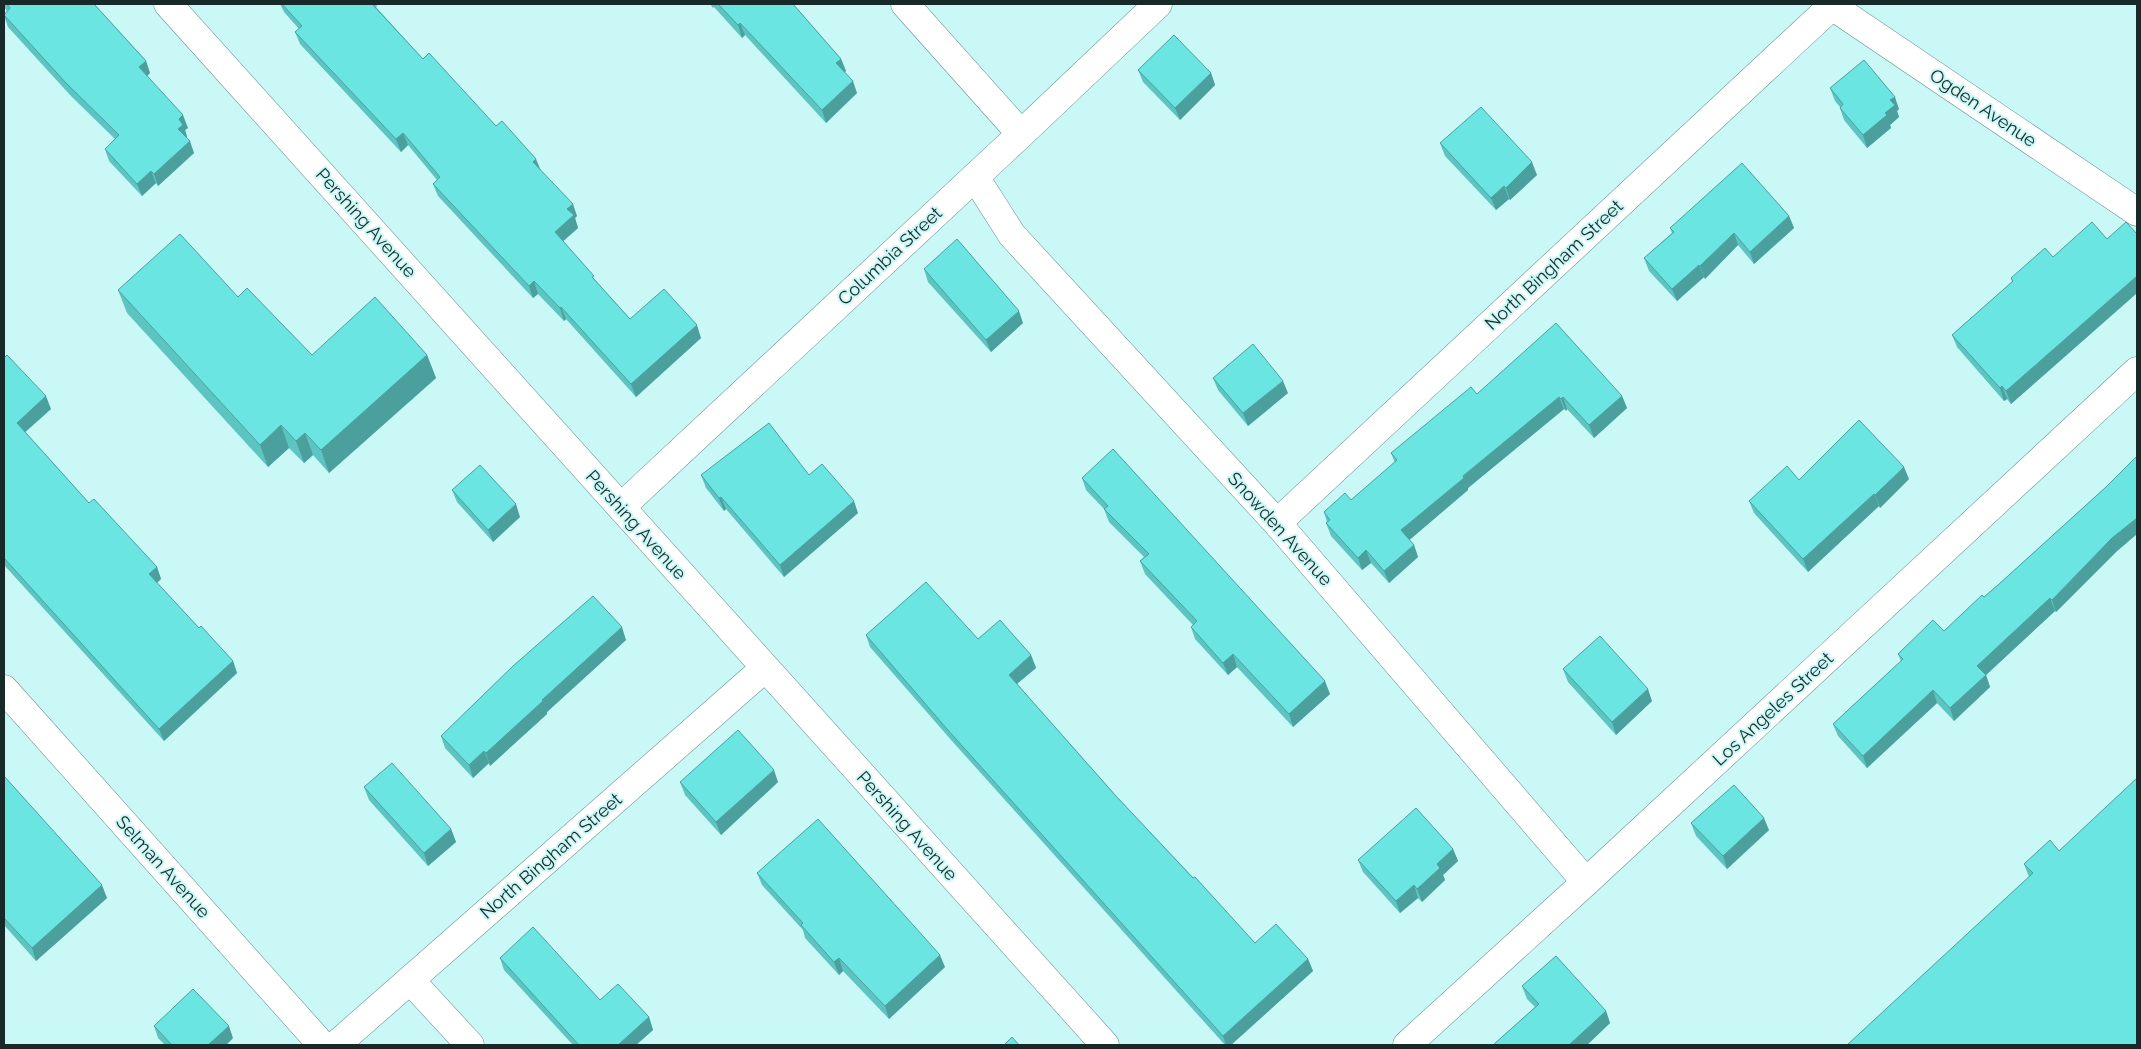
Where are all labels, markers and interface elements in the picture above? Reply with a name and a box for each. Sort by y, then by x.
street label: Ogden Avenue [1926,64,2041,151]
street label: Pershing Avenue [312,164,421,282]
street label: North Bingham Street [1480,195,1627,334]
street label: Columbia Street [833,202,946,309]
street label: Pershing Avenue [582,466,691,584]
street label: Snowden Avenue [1224,468,1337,590]
street label: Los Angeles Street [1708,648,1837,770]
street label: Pershing Avenue [853,767,962,885]
street label: North Bingham Street [476,788,626,923]
street label: Selman Avenue [112,811,215,922]

